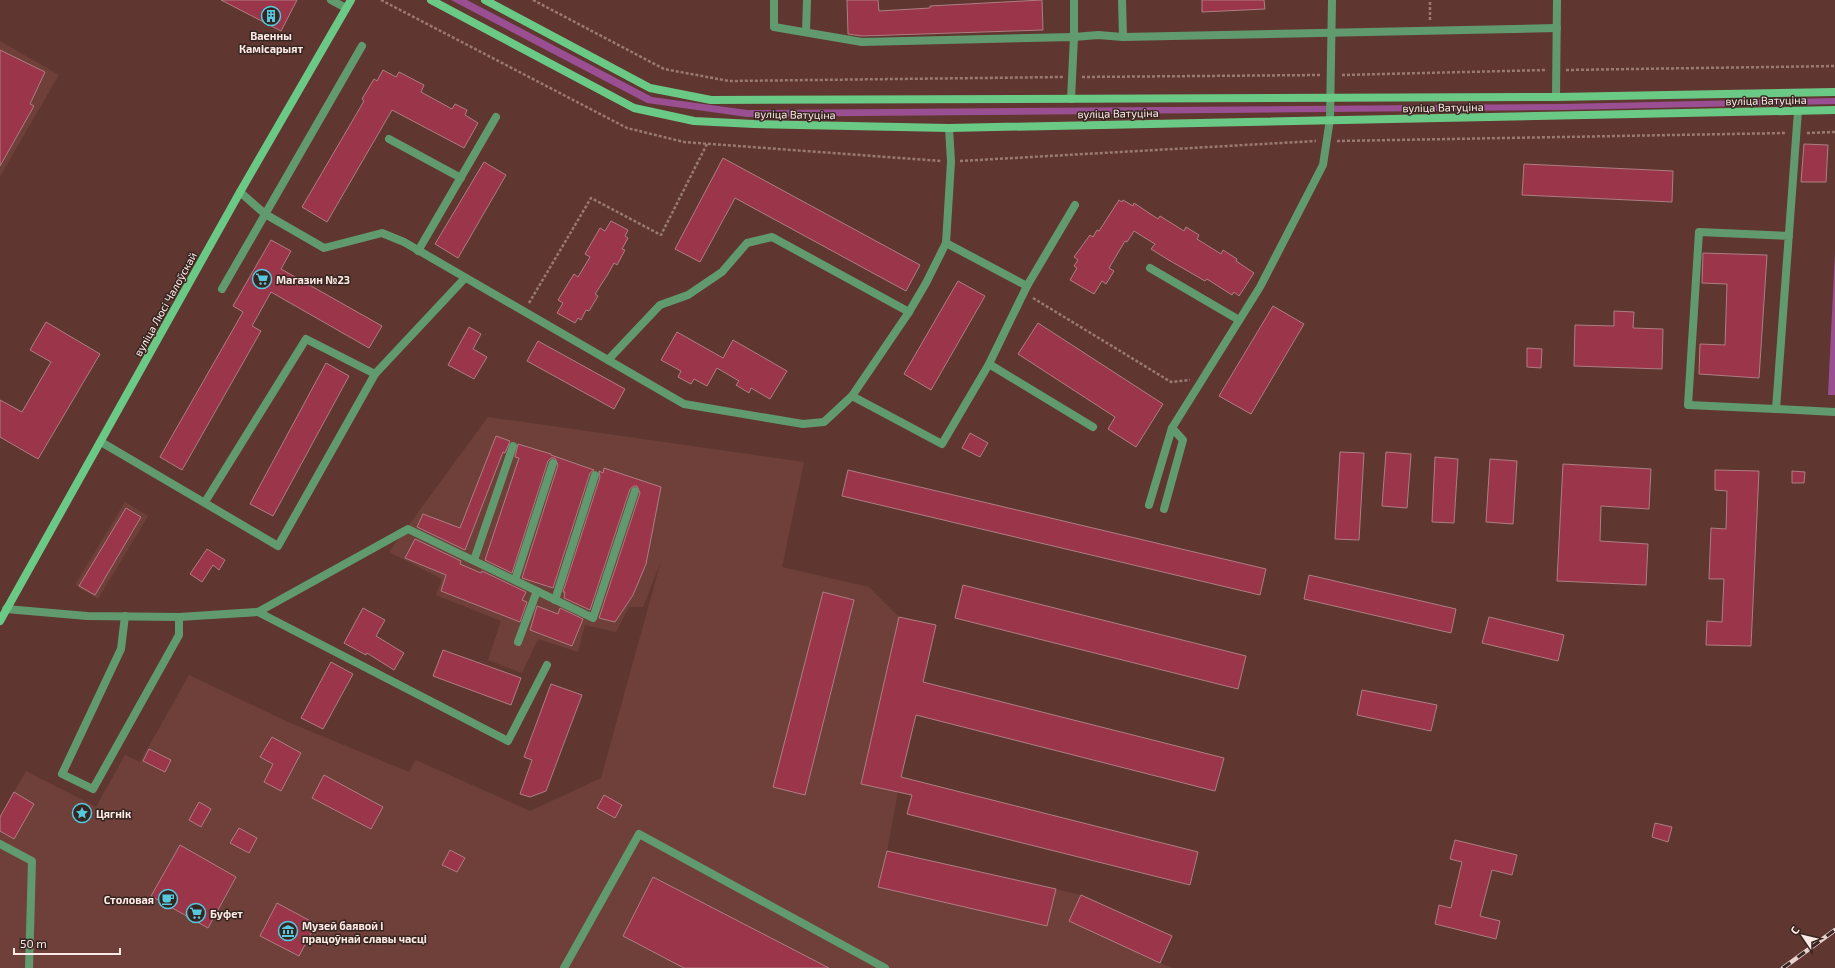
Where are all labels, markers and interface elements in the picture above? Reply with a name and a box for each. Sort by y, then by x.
building icon: Ваенны Камісарыят [260,5,282,27]
place label: Ваенны Камісарыят [239,29,303,55]
street label: вуліца Ватуціна [1725,93,1807,108]
street label: вуліца Ватуціна [1402,100,1484,115]
street label: вуліца Ватуціна [1077,106,1159,121]
street label: вуліца Ватуціна [754,107,836,122]
street label: вуліца Люсі Чалоўскай [131,250,200,359]
supermarket icon: Магазин №23 [251,268,273,290]
place label: Магазин №23 [276,273,350,286]
place icon: Цягнік [71,802,93,824]
place label: Цягнік [96,807,131,820]
cafe icon: Столовая [157,888,179,910]
place label: Столовая [104,893,154,906]
supermarket icon: Буфет [185,902,207,924]
place label: Буфет [210,907,243,920]
north arrow [1783,916,1823,956]
place label: Музей баявой і працоўнай славы часці [302,919,427,945]
museum icon: Музей баявой і працоўнай славы часці [277,920,299,942]
text: С [1787,923,1802,936]
scale bar [14,930,120,956]
text: 50 m [20,936,47,950]

